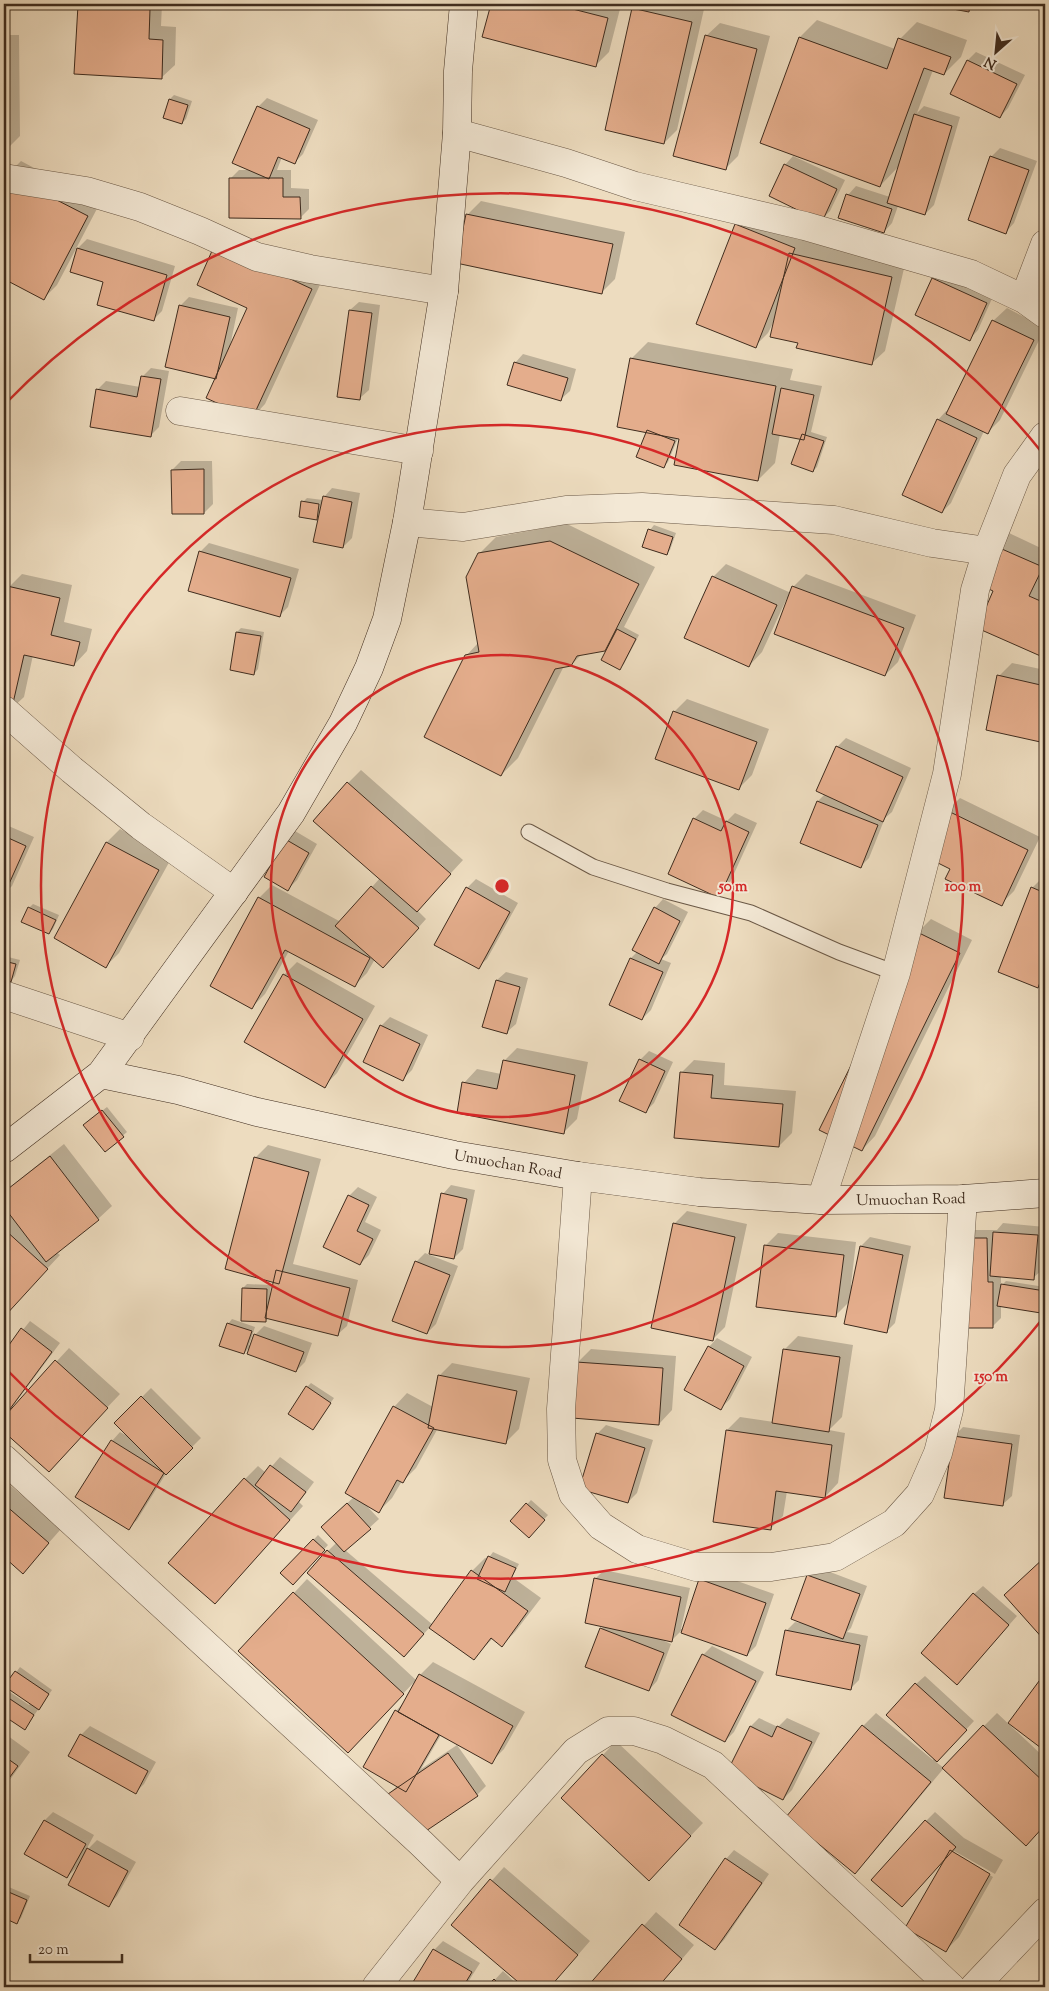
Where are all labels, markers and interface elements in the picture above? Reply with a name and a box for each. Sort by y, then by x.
north arrow [972,28,1022,78]
text: N [981,50,1001,73]
centre of rings [493,877,511,895]
text: 50 m [718,877,748,898]
text: 100 m [945,877,982,898]
street label: Umuochan Road [452,1146,564,1185]
street label: Umuochan Road [856,1189,966,1212]
text: 150 m [974,1367,1008,1388]
scale bar [30,1931,122,1963]
text: 20 m [38,1940,69,1961]

